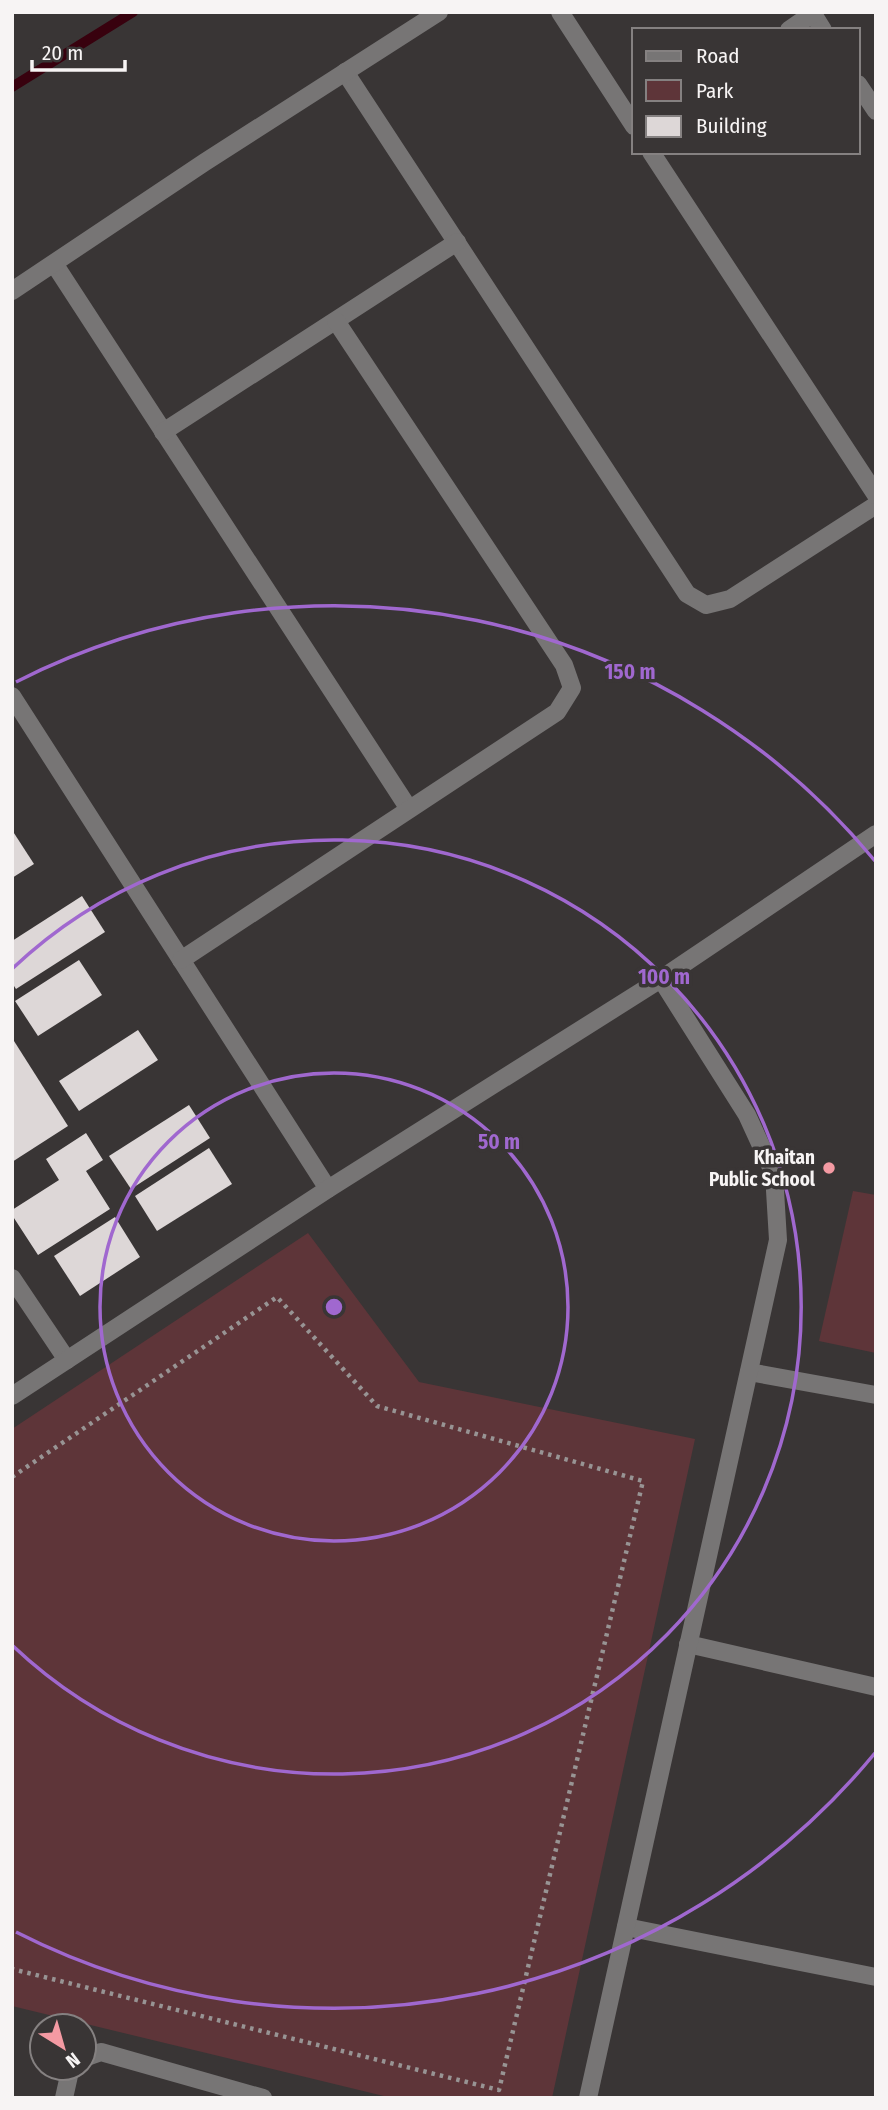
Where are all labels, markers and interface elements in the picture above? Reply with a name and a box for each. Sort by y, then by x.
scale bar [32,28,124,72]
legend [632,28,860,154]
text: 20 m [42,40,83,66]
text: Road [696,43,740,69]
text: Park [696,78,734,104]
text: Building [696,113,767,139]
text: 150 m [604,659,656,685]
text: 100 m [638,964,690,990]
text: 50 m [478,1129,520,1155]
place label: Khaitan Public School [709,1146,816,1191]
marker: Khaitan Public School [821,1160,837,1176]
centre of rings [322,1295,346,1319]
north arrow [28,2012,98,2082]
text: N [61,2048,84,2073]

